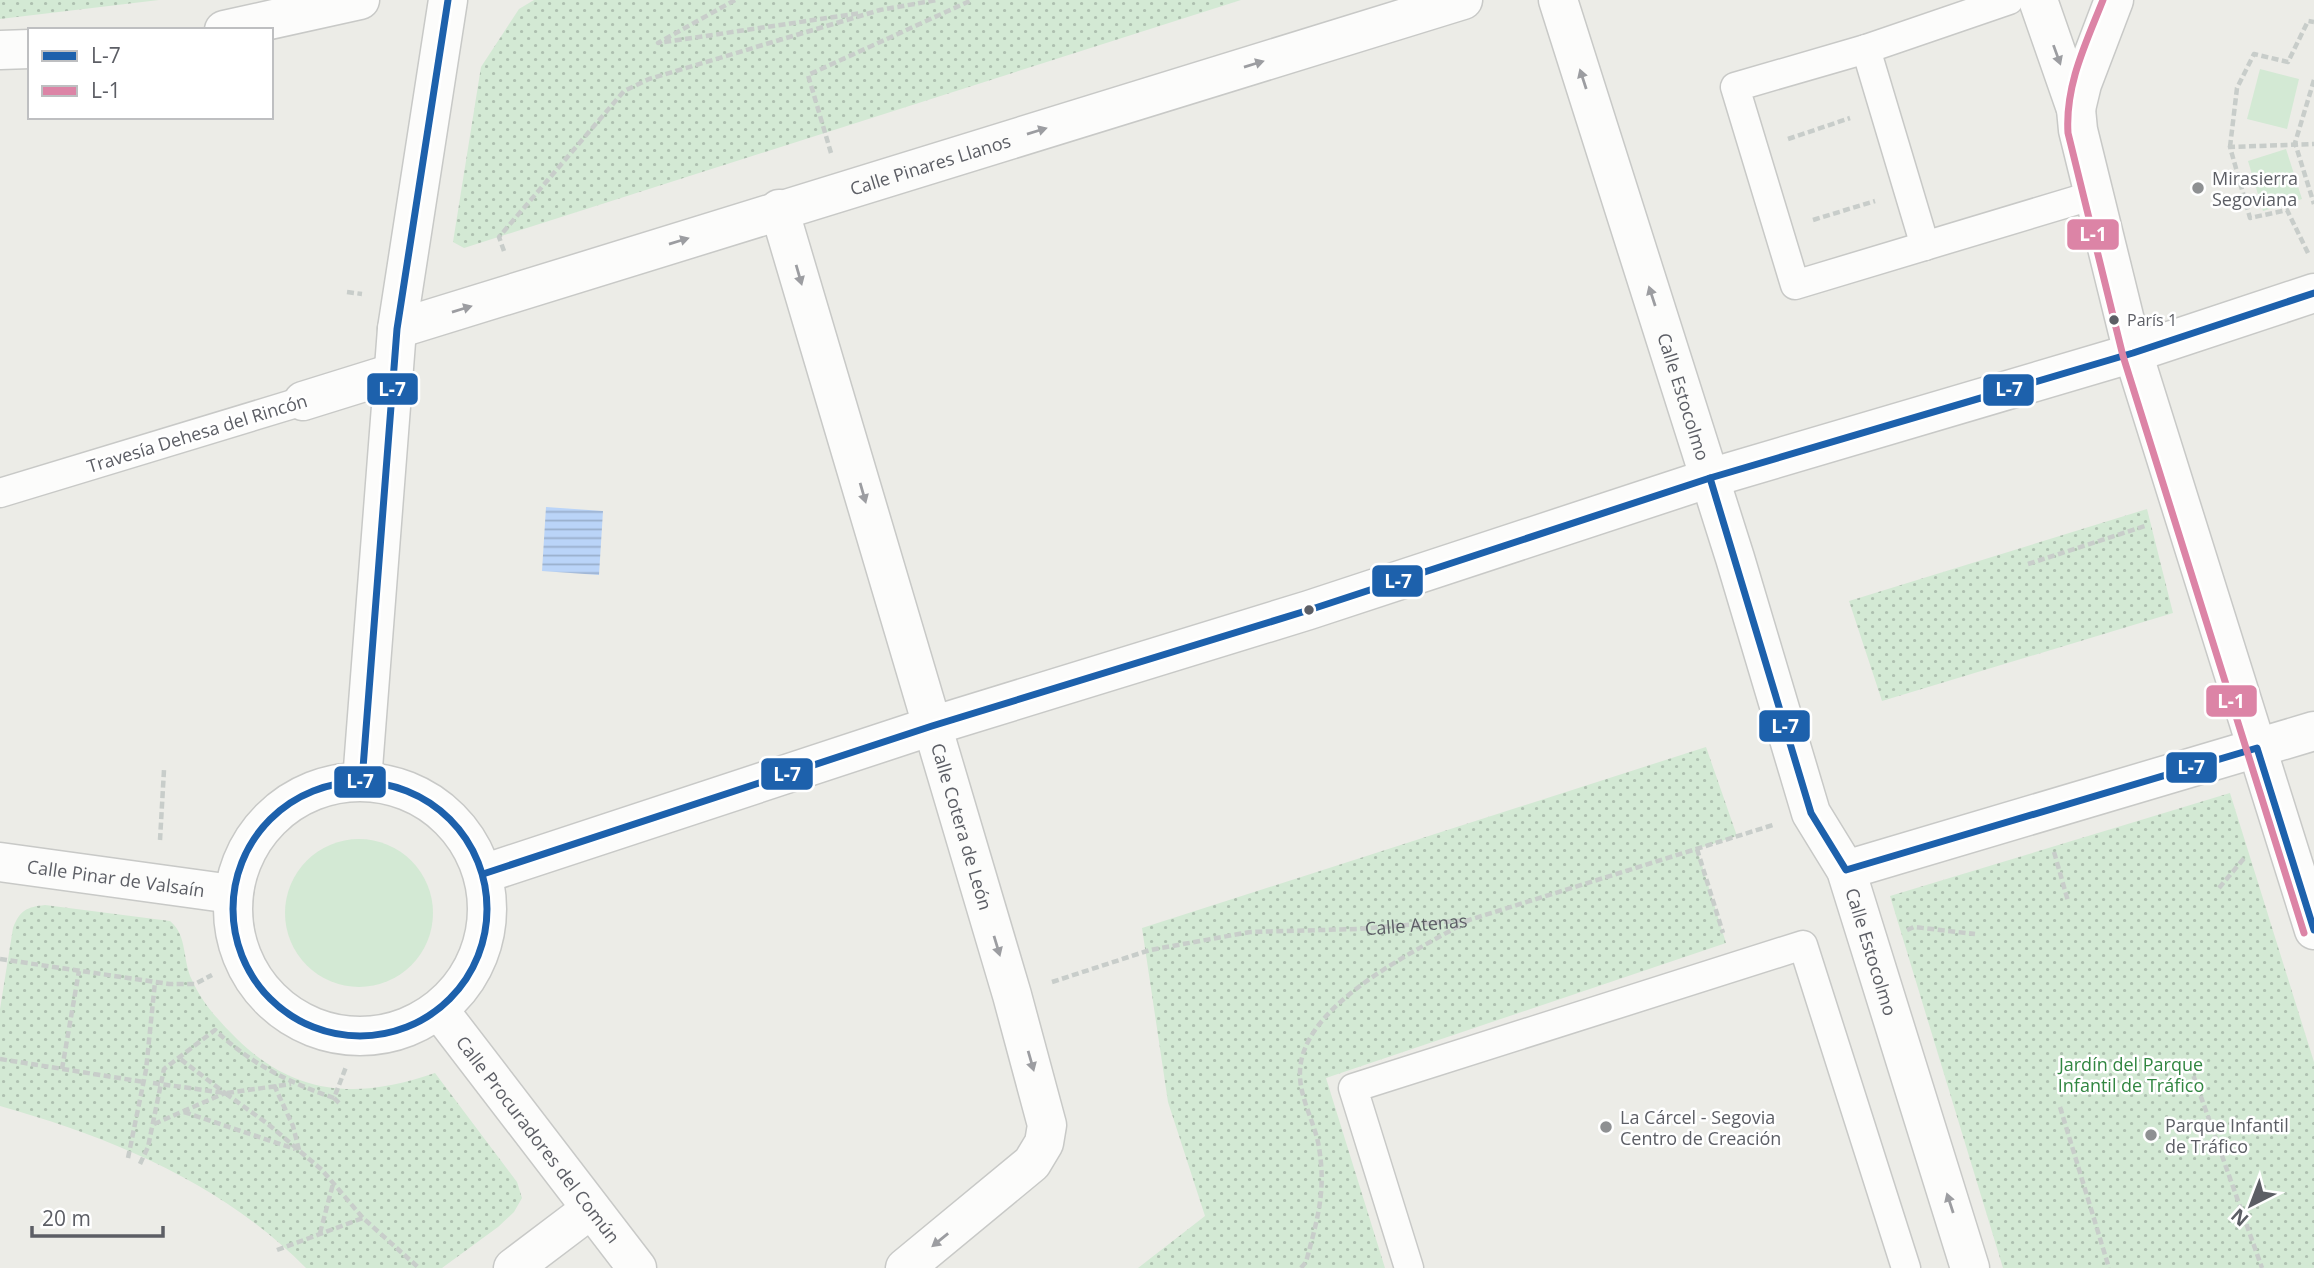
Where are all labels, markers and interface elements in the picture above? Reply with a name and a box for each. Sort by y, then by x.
legend [28,28,273,119]
text: L-7 [91,41,121,69]
one-way arrow [2052,44,2063,65]
one-way arrow [1244,58,1265,69]
one-way arrow [1577,68,1588,89]
text: L-1 [91,76,121,104]
one-way arrow [1027,125,1048,135]
street label: Calle Pinares Llanos [847,128,1013,201]
place label: Mirasierra Segoviana [2212,166,2298,211]
marker: Mirasierra Segoviana [2190,180,2206,196]
line badge: L-1 [2066,218,2120,251]
text: L-1 [2079,221,2107,247]
one-way arrow [669,236,690,246]
one-way arrow [794,265,804,286]
one-way arrow [1646,285,1657,306]
one-way arrow [452,303,473,314]
place label: París 1 [2127,309,2177,331]
marker: París 1 [2107,313,2121,327]
street label: Calle Estocolmo [1652,330,1715,463]
line badge: L-7 [366,372,419,406]
line badge: L-7 [1982,373,2035,407]
text: L-7 [378,376,406,402]
text: L-7 [1995,376,2023,402]
street label: Travesía Dehesa del Rincón [84,388,310,478]
one-way arrow [859,483,869,504]
line badge: L-7 [1371,564,1424,598]
text: L-7 [1384,568,1412,594]
unlabelled marker [1302,603,1316,617]
line badge: L-1 [2205,684,2258,718]
text: L-1 [2217,688,2245,714]
line badge: L-7 [1758,709,1811,743]
text: L-7 [1771,713,1799,739]
street label: Calle Cotera de León [926,740,998,913]
line badge: L-7 [2165,751,2218,784]
text: L-7 [2177,754,2205,780]
line badge: L-7 [760,757,814,791]
text: L-7 [773,761,801,787]
line badge: L-7 [333,765,387,799]
text: L-7 [346,768,374,794]
street label: Calle Pinar de Valsaín [26,854,206,902]
street label: Calle Estocolmo [1840,885,1903,1019]
street label: Calle Atenas [1364,908,1468,940]
one-way arrow [993,936,1003,957]
street label: Calle Procuradores del Común [451,1031,625,1248]
one-way arrow [1026,1050,1037,1072]
park label: Jardín del Parque Infantil de Tráfico [2057,1052,2204,1097]
place label: La Cárcel - Segovia Centro de Creación [1620,1105,1781,1150]
place label: Parque Infantil de Tráfico [2165,1113,2289,1158]
marker: La Cárcel - Segovia Centro de Creación [1598,1119,1614,1135]
marker: Parque Infantil de Tráfico [2143,1127,2159,1143]
north arrow [2216,1170,2286,1240]
one-way arrow [1944,1192,1954,1213]
scale bar [32,1194,163,1238]
text: N [2225,1203,2254,1232]
text: 20 m [42,1204,91,1232]
one-way arrow [931,1232,949,1247]

